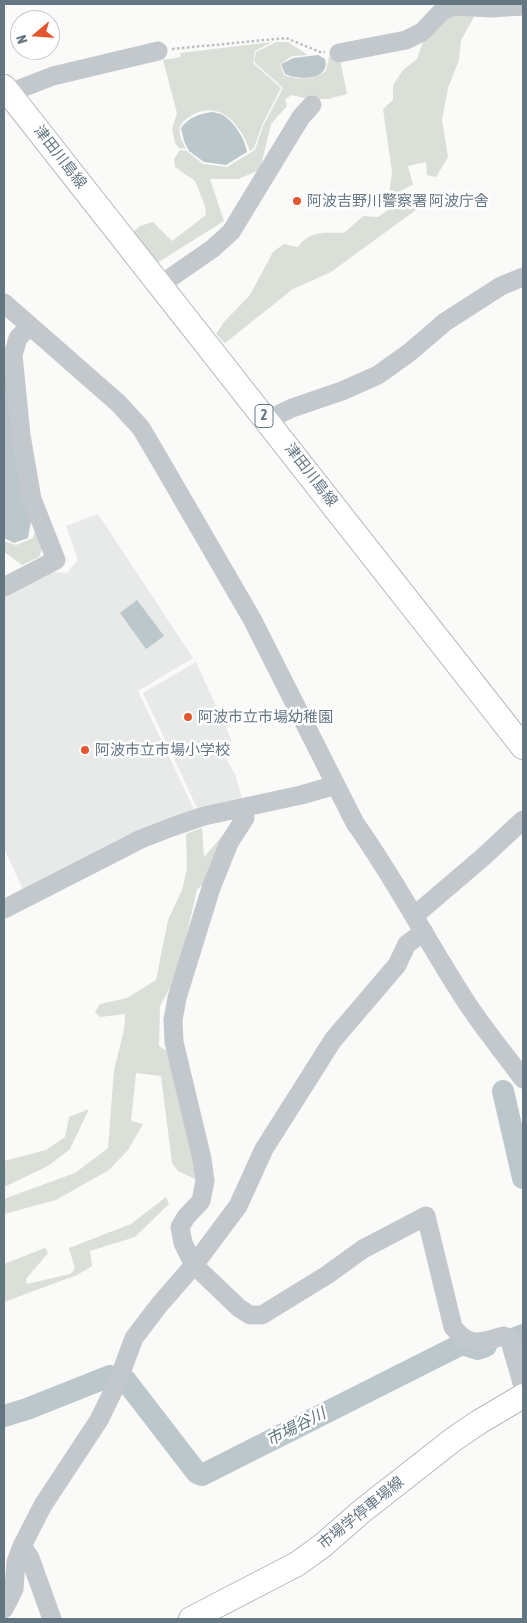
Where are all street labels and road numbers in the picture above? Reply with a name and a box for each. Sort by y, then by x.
street label: 津田川島線 [30,122,90,192]
road number: 2 [255,404,273,428]
street label: 津田川島線 [281,440,341,510]
street label: 市場学停車場線 [315,1473,407,1553]

